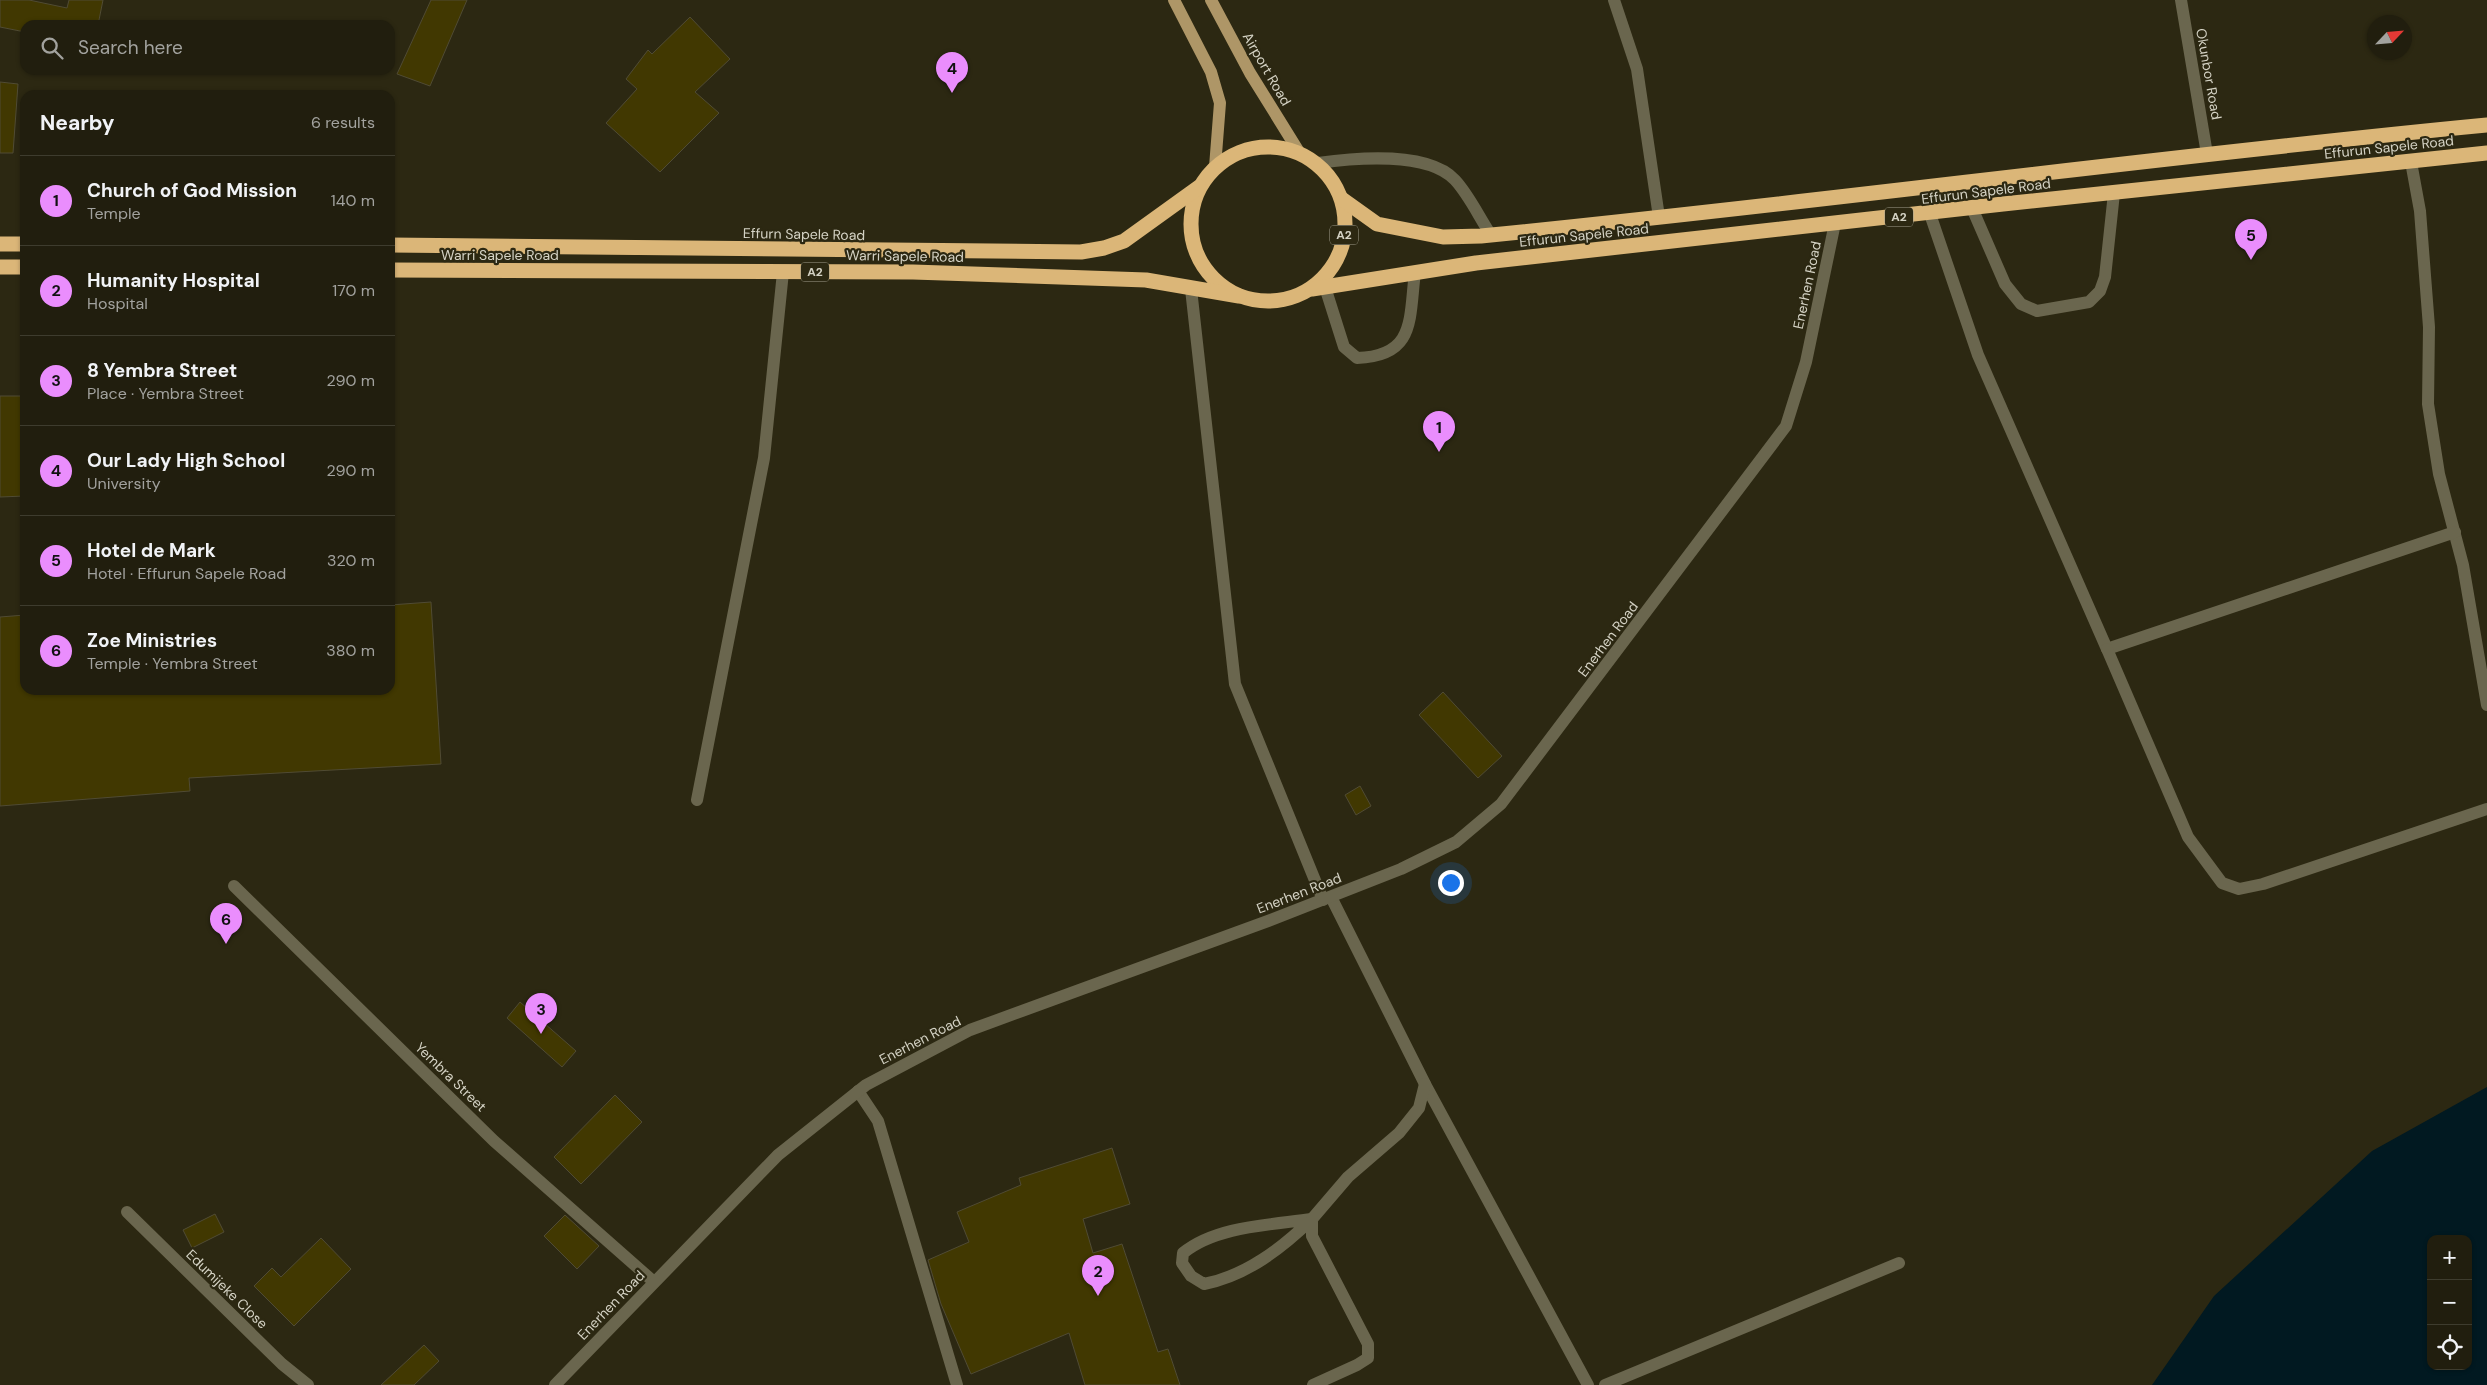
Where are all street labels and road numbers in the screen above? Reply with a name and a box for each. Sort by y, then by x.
street label: Okunbor Road [2192,27,2226,121]
street label: Airport Road [1239,29,1295,109]
street label: Effurun Sapele Road [2323,131,2455,163]
street label: Effurun Sapele Road [1920,174,2052,208]
road number: A2 [1885,208,1913,226]
street label: Effurun Sapele Road [1518,219,1650,251]
street label: Effurn Sapele Road [743,224,865,244]
road number: A2 [1330,226,1358,244]
street label: Enerhen Road [1789,239,1825,331]
street label: Warri Sapele Road [441,246,559,264]
street label: Warri Sapele Road [846,246,964,266]
road number: A2 [801,262,829,282]
street label: Enerhen Road [1574,598,1642,680]
street label: Enerhen Road [1254,869,1344,917]
street label: Enerhen Road [876,1012,964,1068]
street label: Yembra Street [412,1038,490,1116]
street label: Edumijeke Close [182,1246,272,1333]
street label: Enerhen Road [573,1267,649,1343]

